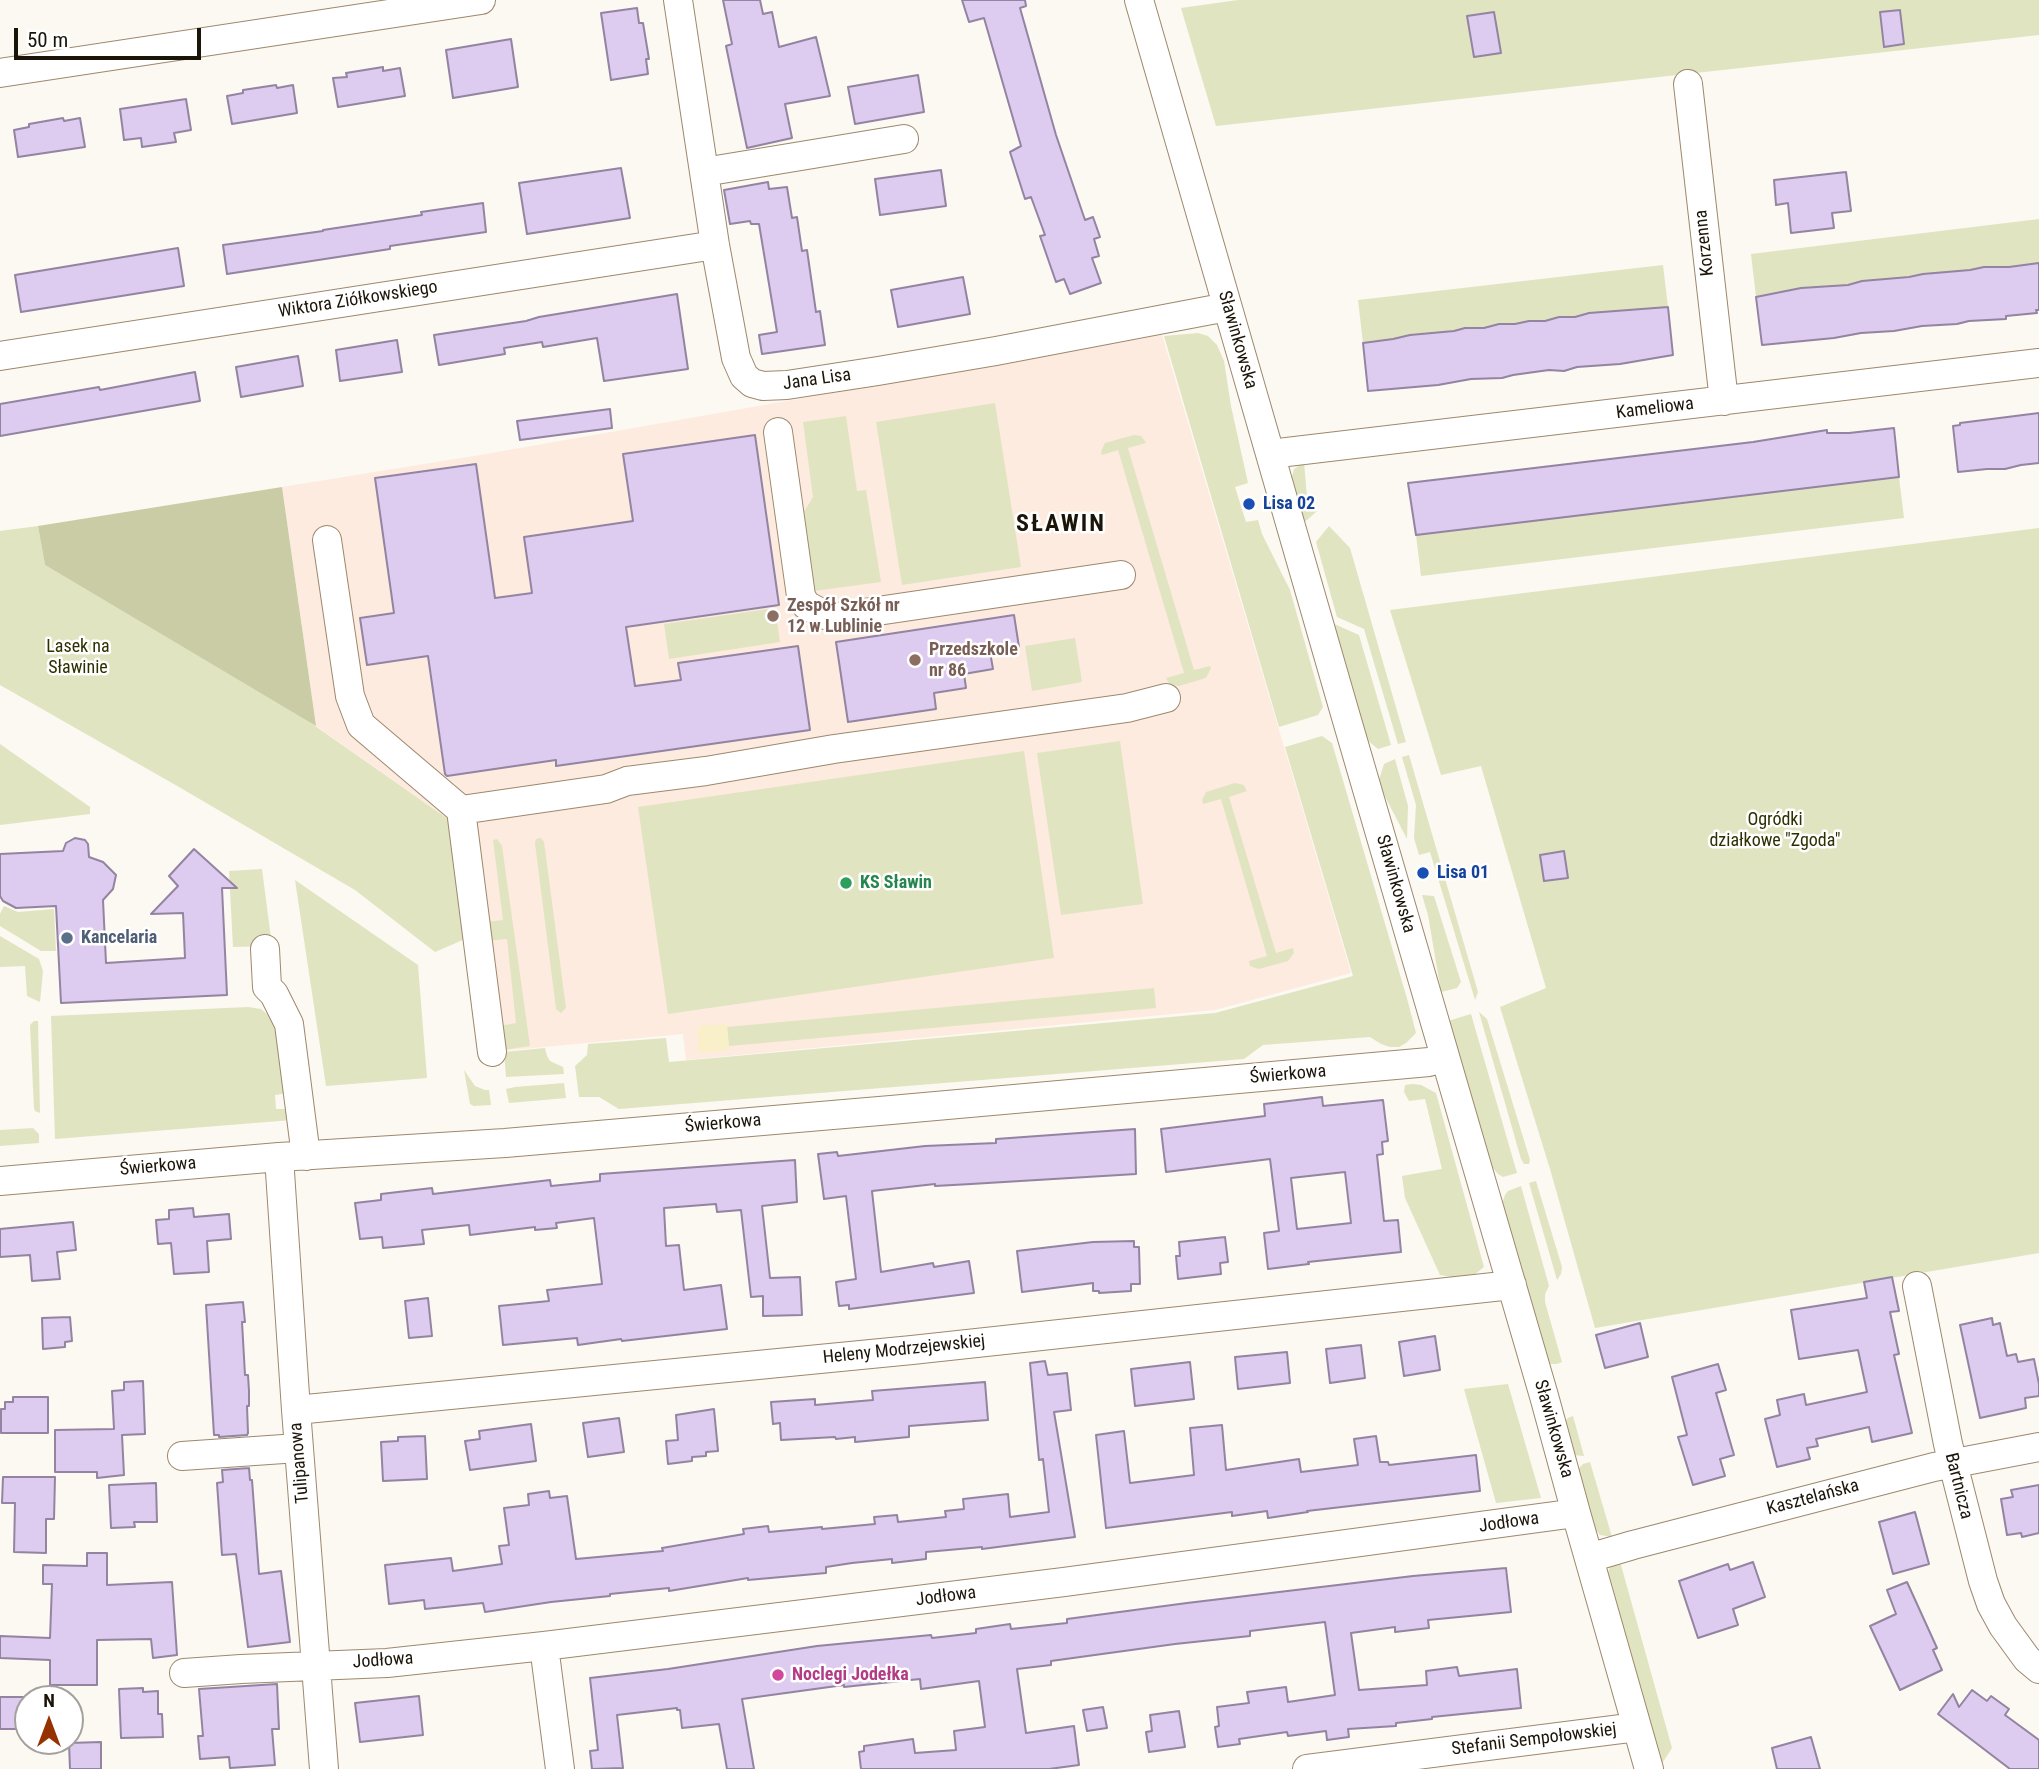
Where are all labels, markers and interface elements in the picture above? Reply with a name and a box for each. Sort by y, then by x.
scale bar [18,14,205,58]
text: 50 m [27,28,68,52]
street label: Korzenna [1691,209,1719,277]
street label: Wiktora Ziółkowskiego [277,277,439,323]
street label: Sławinkowska [1213,289,1261,391]
street label: Jana Lisa [782,365,852,395]
street label: Kameliowa [1615,394,1695,424]
place label: Lisa 02 [1263,493,1315,515]
marker: Lisa 02 [1241,496,1257,512]
district label: SŁAWIN [1017,511,1105,539]
place label: Zespół Szkół nr 12 w Lublinie [787,595,900,638]
marker: Zespół Szkół nr 12 w Lublinie [765,608,781,624]
park label: Lasek na Sławinie [46,636,110,678]
place label: Przedszkole nr 86 [929,639,1018,682]
marker: Przedszkole nr 86 [907,652,923,668]
park label: Ogródki działkowe "Zgoda" [1709,809,1841,852]
street label: Sławinkowska [1371,833,1419,935]
place label: Lisa 01 [1437,862,1489,884]
marker: Lisa 01 [1415,865,1431,881]
place label: KS Sławin [860,872,932,894]
marker: KS Sławin [838,875,854,891]
place label: Kancelaria [81,927,157,949]
marker: Kancelaria [59,930,75,946]
street label: Świerkowa [1249,1061,1327,1089]
street label: Świerkowa [684,1110,762,1138]
street label: Świerkowa [119,1153,197,1181]
street label: Heleny Modrzejewskiej [822,1331,986,1369]
street label: Sławinkowska [1529,1378,1577,1480]
street label: Tulipanowa [286,1422,314,1504]
street label: Bartnicza [1939,1451,1977,1521]
street label: Kasztelańska [1764,1475,1862,1521]
street label: Jodłowa [1478,1508,1540,1538]
street label: Jodłowa [915,1583,977,1611]
street label: Jodłowa [352,1648,414,1674]
place label: Noclegi Jodełka [792,1664,909,1686]
marker: Noclegi Jodełka [770,1667,786,1683]
north arrow [14,1685,84,1755]
text: N [43,1689,55,1712]
street label: Stefanii Sempołowskiej [1450,1719,1618,1761]

